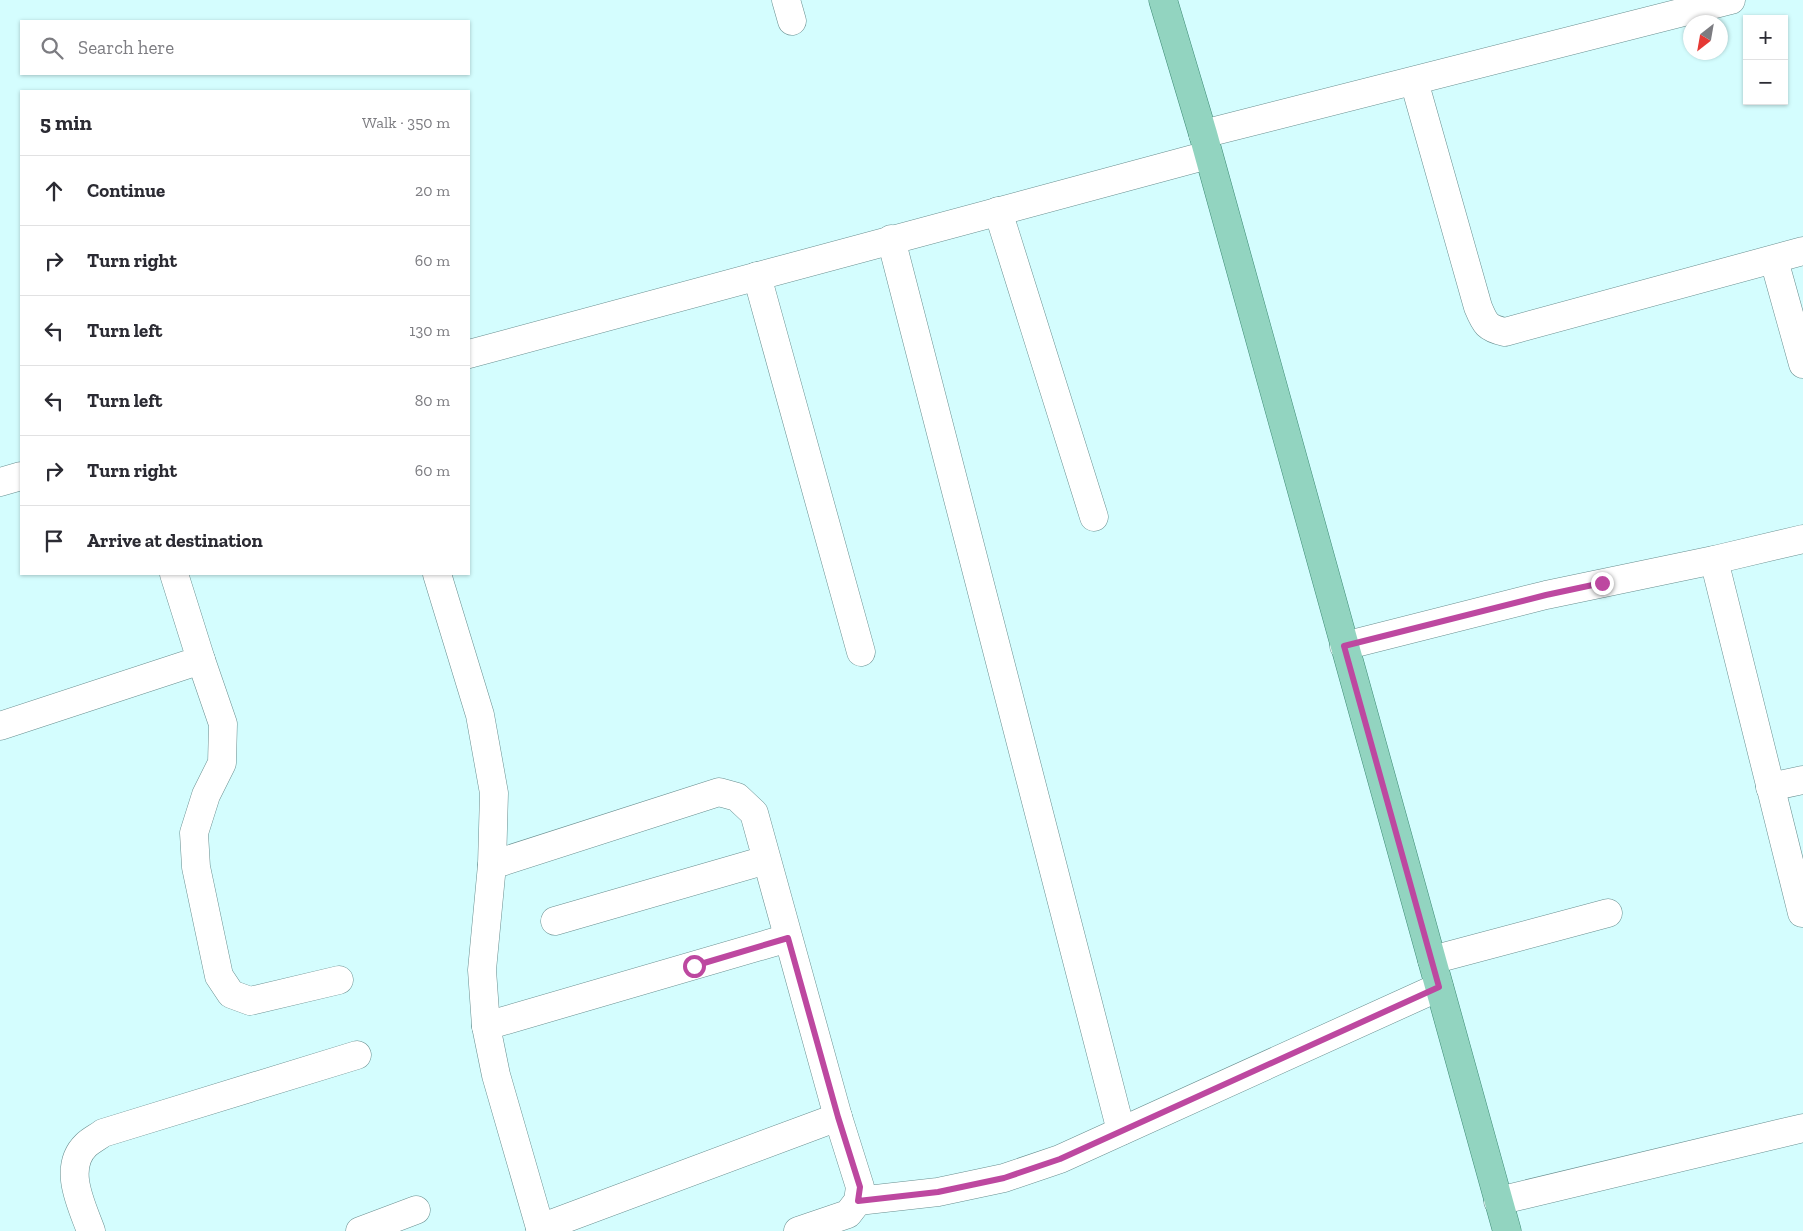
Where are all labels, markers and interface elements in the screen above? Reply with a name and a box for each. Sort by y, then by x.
north arrow [1683,15,1728,60]
map controls [1743,15,1788,105]
button: + [1743,15,1788,60]
search box [20,20,470,75]
icon: search [38,34,66,62]
text: Search here [78,36,174,59]
button: − [1743,60,1788,105]
text: 5 min [40,110,92,135]
text: Walk · 350 m [362,113,450,132]
icon: ahead [40,177,68,205]
text: Continue [87,179,165,202]
text: 20 m [415,181,450,200]
icon: right [40,247,68,275]
text: Turn right [87,249,177,272]
text: 60 m [415,251,450,270]
icon: left [40,317,68,345]
text: Turn left [87,319,162,342]
text: 130 m [409,321,450,340]
icon: left [40,387,68,415]
text: Turn left [87,389,162,412]
text: 80 m [415,391,450,410]
icon: right [40,457,68,485]
text: Turn right [87,459,177,482]
text: 60 m [415,461,450,480]
icon: arrive [40,527,68,555]
text: Arrive at destination [87,529,263,552]
route end [1591,572,1614,595]
route start [683,955,706,978]

